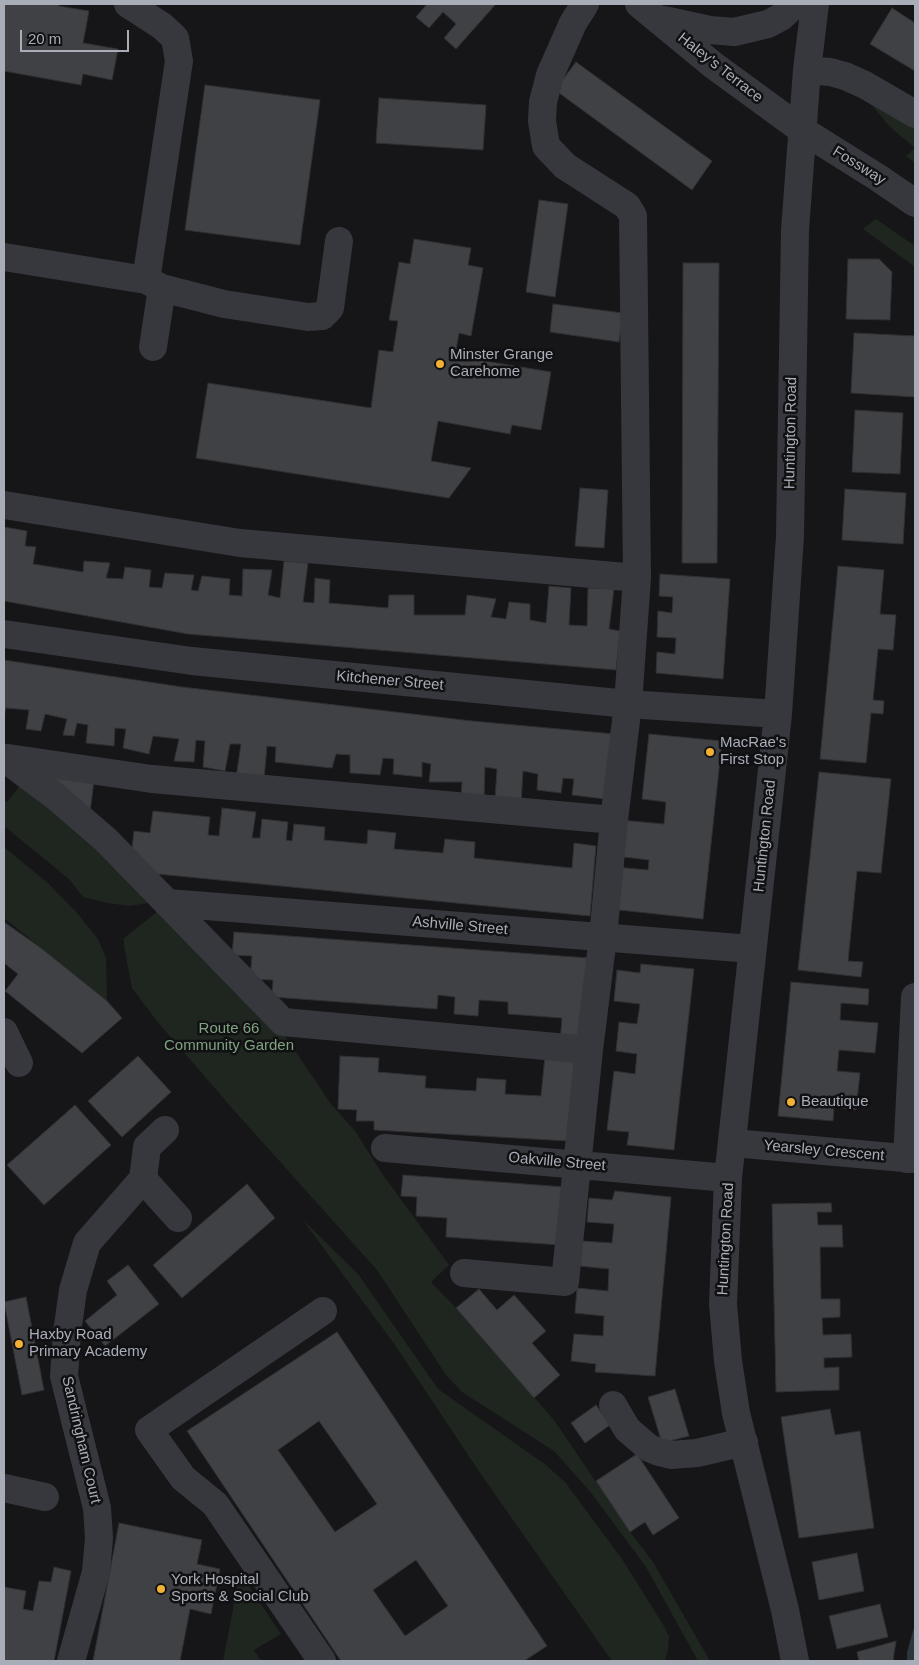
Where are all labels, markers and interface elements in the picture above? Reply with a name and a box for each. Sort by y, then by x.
scale bar [22,20,131,52]
street label: Haley's Terrace [674,29,766,107]
text: 20 m [28,30,61,47]
street label: Fossway [829,143,889,189]
place label: Minster Grange Carehome [450,346,553,381]
marker: Minster Grange Carehome [434,358,446,370]
street label: Huntington Road [781,377,801,489]
street label: Kitchener Street [336,667,444,695]
place label: MacRae's First Stop [720,734,786,769]
marker: MacRae's First Stop [704,746,716,758]
street label: Huntington Road [750,779,780,893]
street label: Ashville Street [411,913,509,939]
park label: Route 66 Community Garden [164,1020,294,1055]
place label: Beautique [801,1093,869,1111]
marker: Beautique [785,1096,797,1108]
street label: Yearsley Crescent [763,1137,885,1165]
street label: Oakville Street [508,1149,606,1175]
street label: Huntington Road [714,1182,738,1296]
place label: Haxby Road Primary Academy [29,1326,147,1361]
marker: Haxby Road Primary Academy [13,1338,25,1350]
street label: Sandringham Court [58,1375,104,1505]
place label: York Hospital Sports & Social Club [171,1571,309,1606]
marker: York Hospital Sports & Social Club [155,1583,167,1595]

